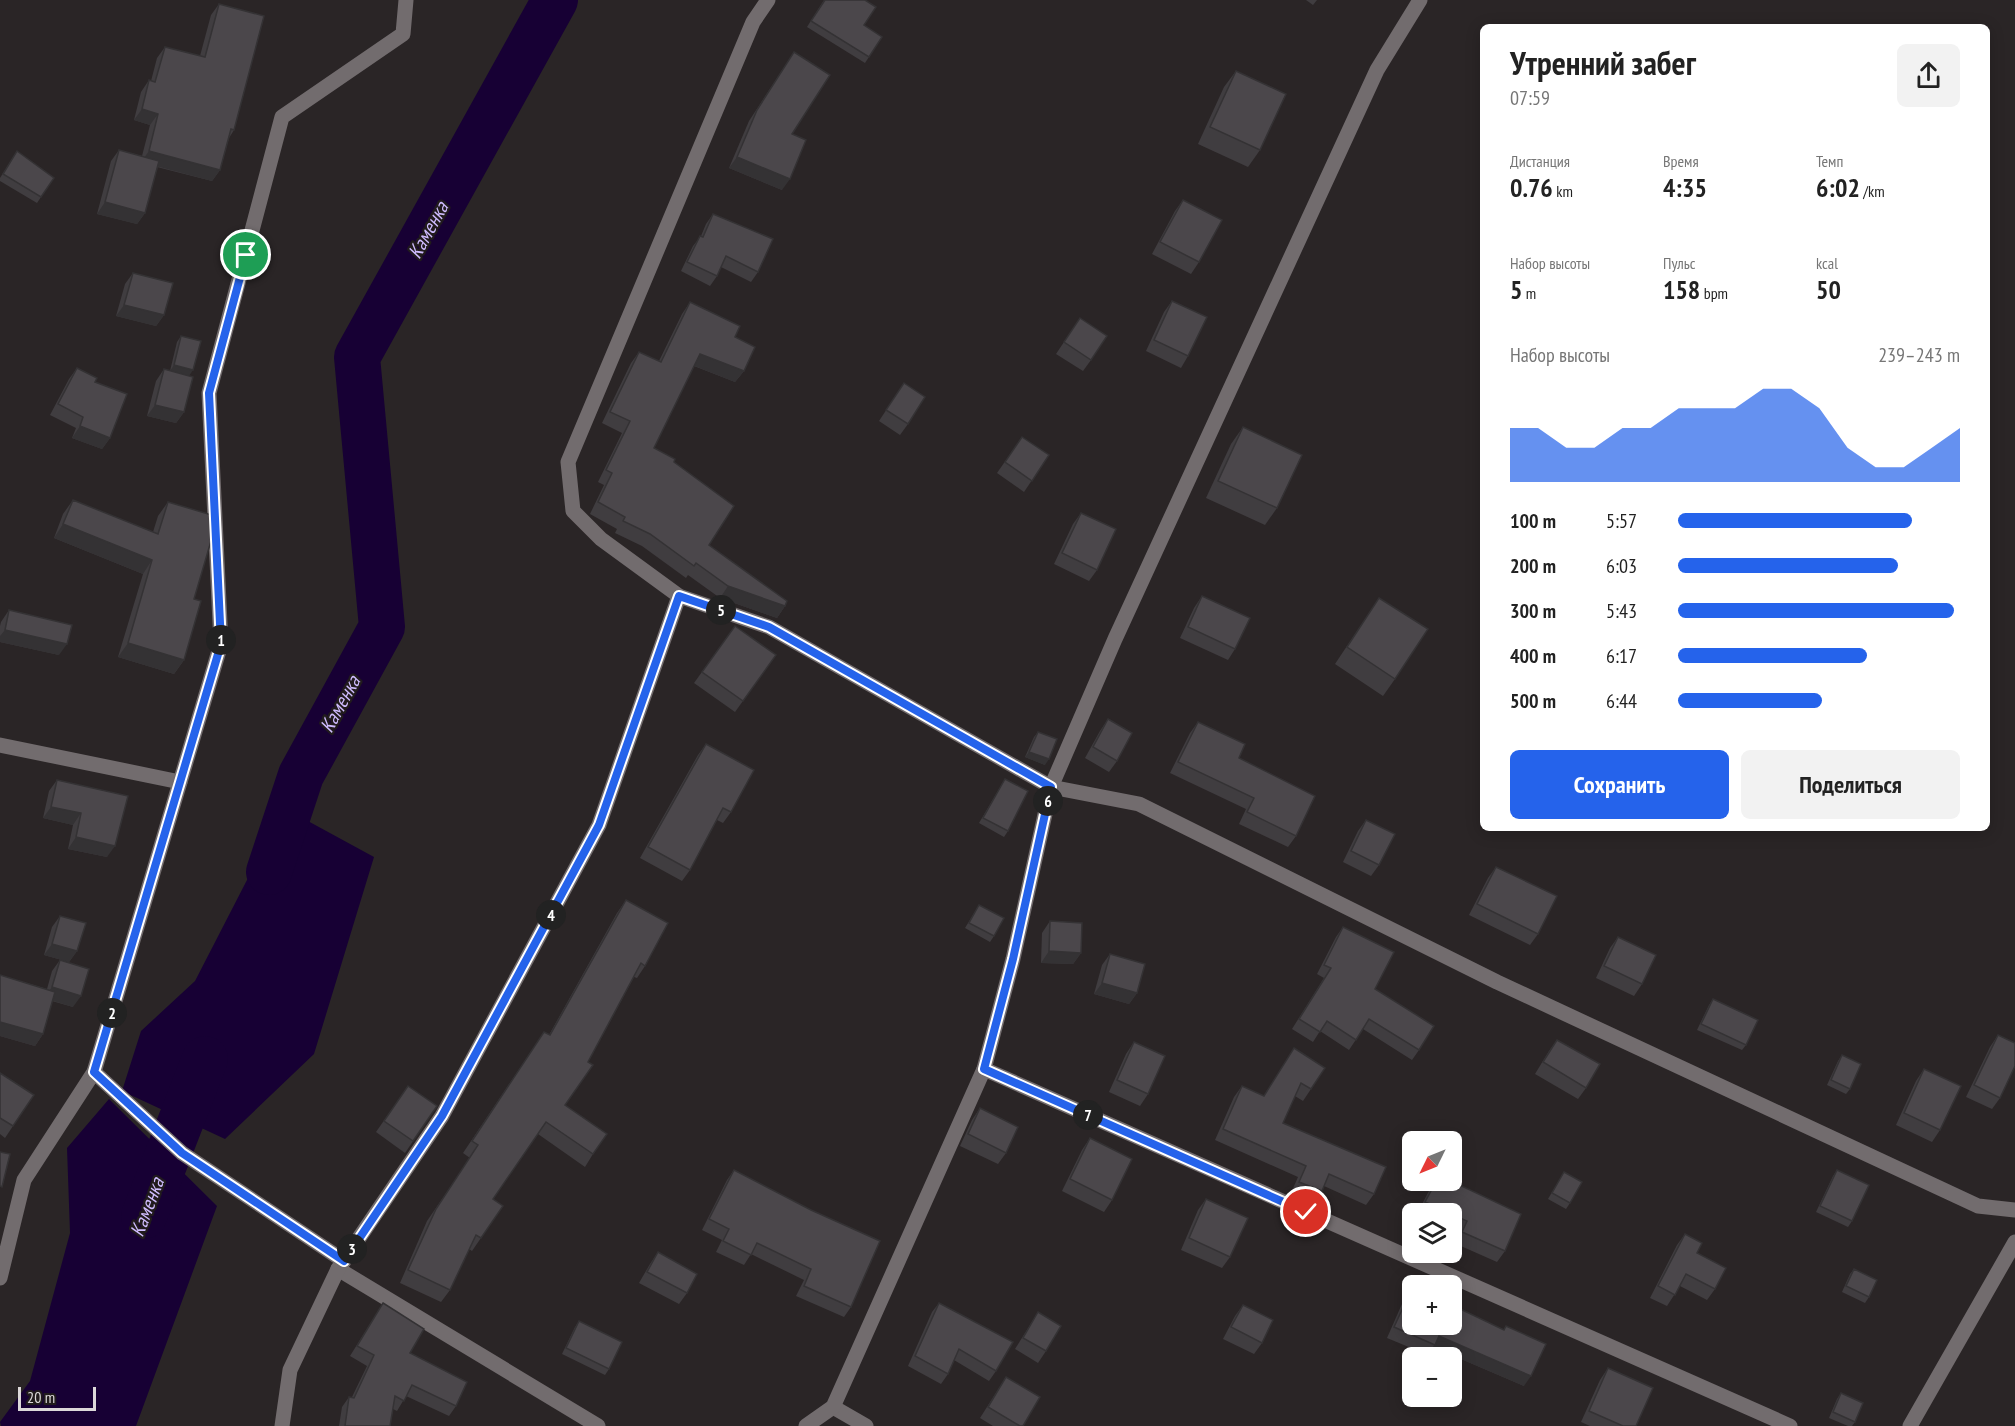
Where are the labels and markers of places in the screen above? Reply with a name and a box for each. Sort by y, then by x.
pin [220,229,271,280]
pin: 5 [706,595,736,625]
pin: 1 [206,625,236,655]
pin: 6 [1033,786,1063,816]
pin: 4 [536,900,566,930]
pin: 2 [97,998,127,1028]
pin: 7 [1073,1100,1103,1130]
pin [1280,1186,1331,1237]
pin: 3 [337,1234,367,1264]

